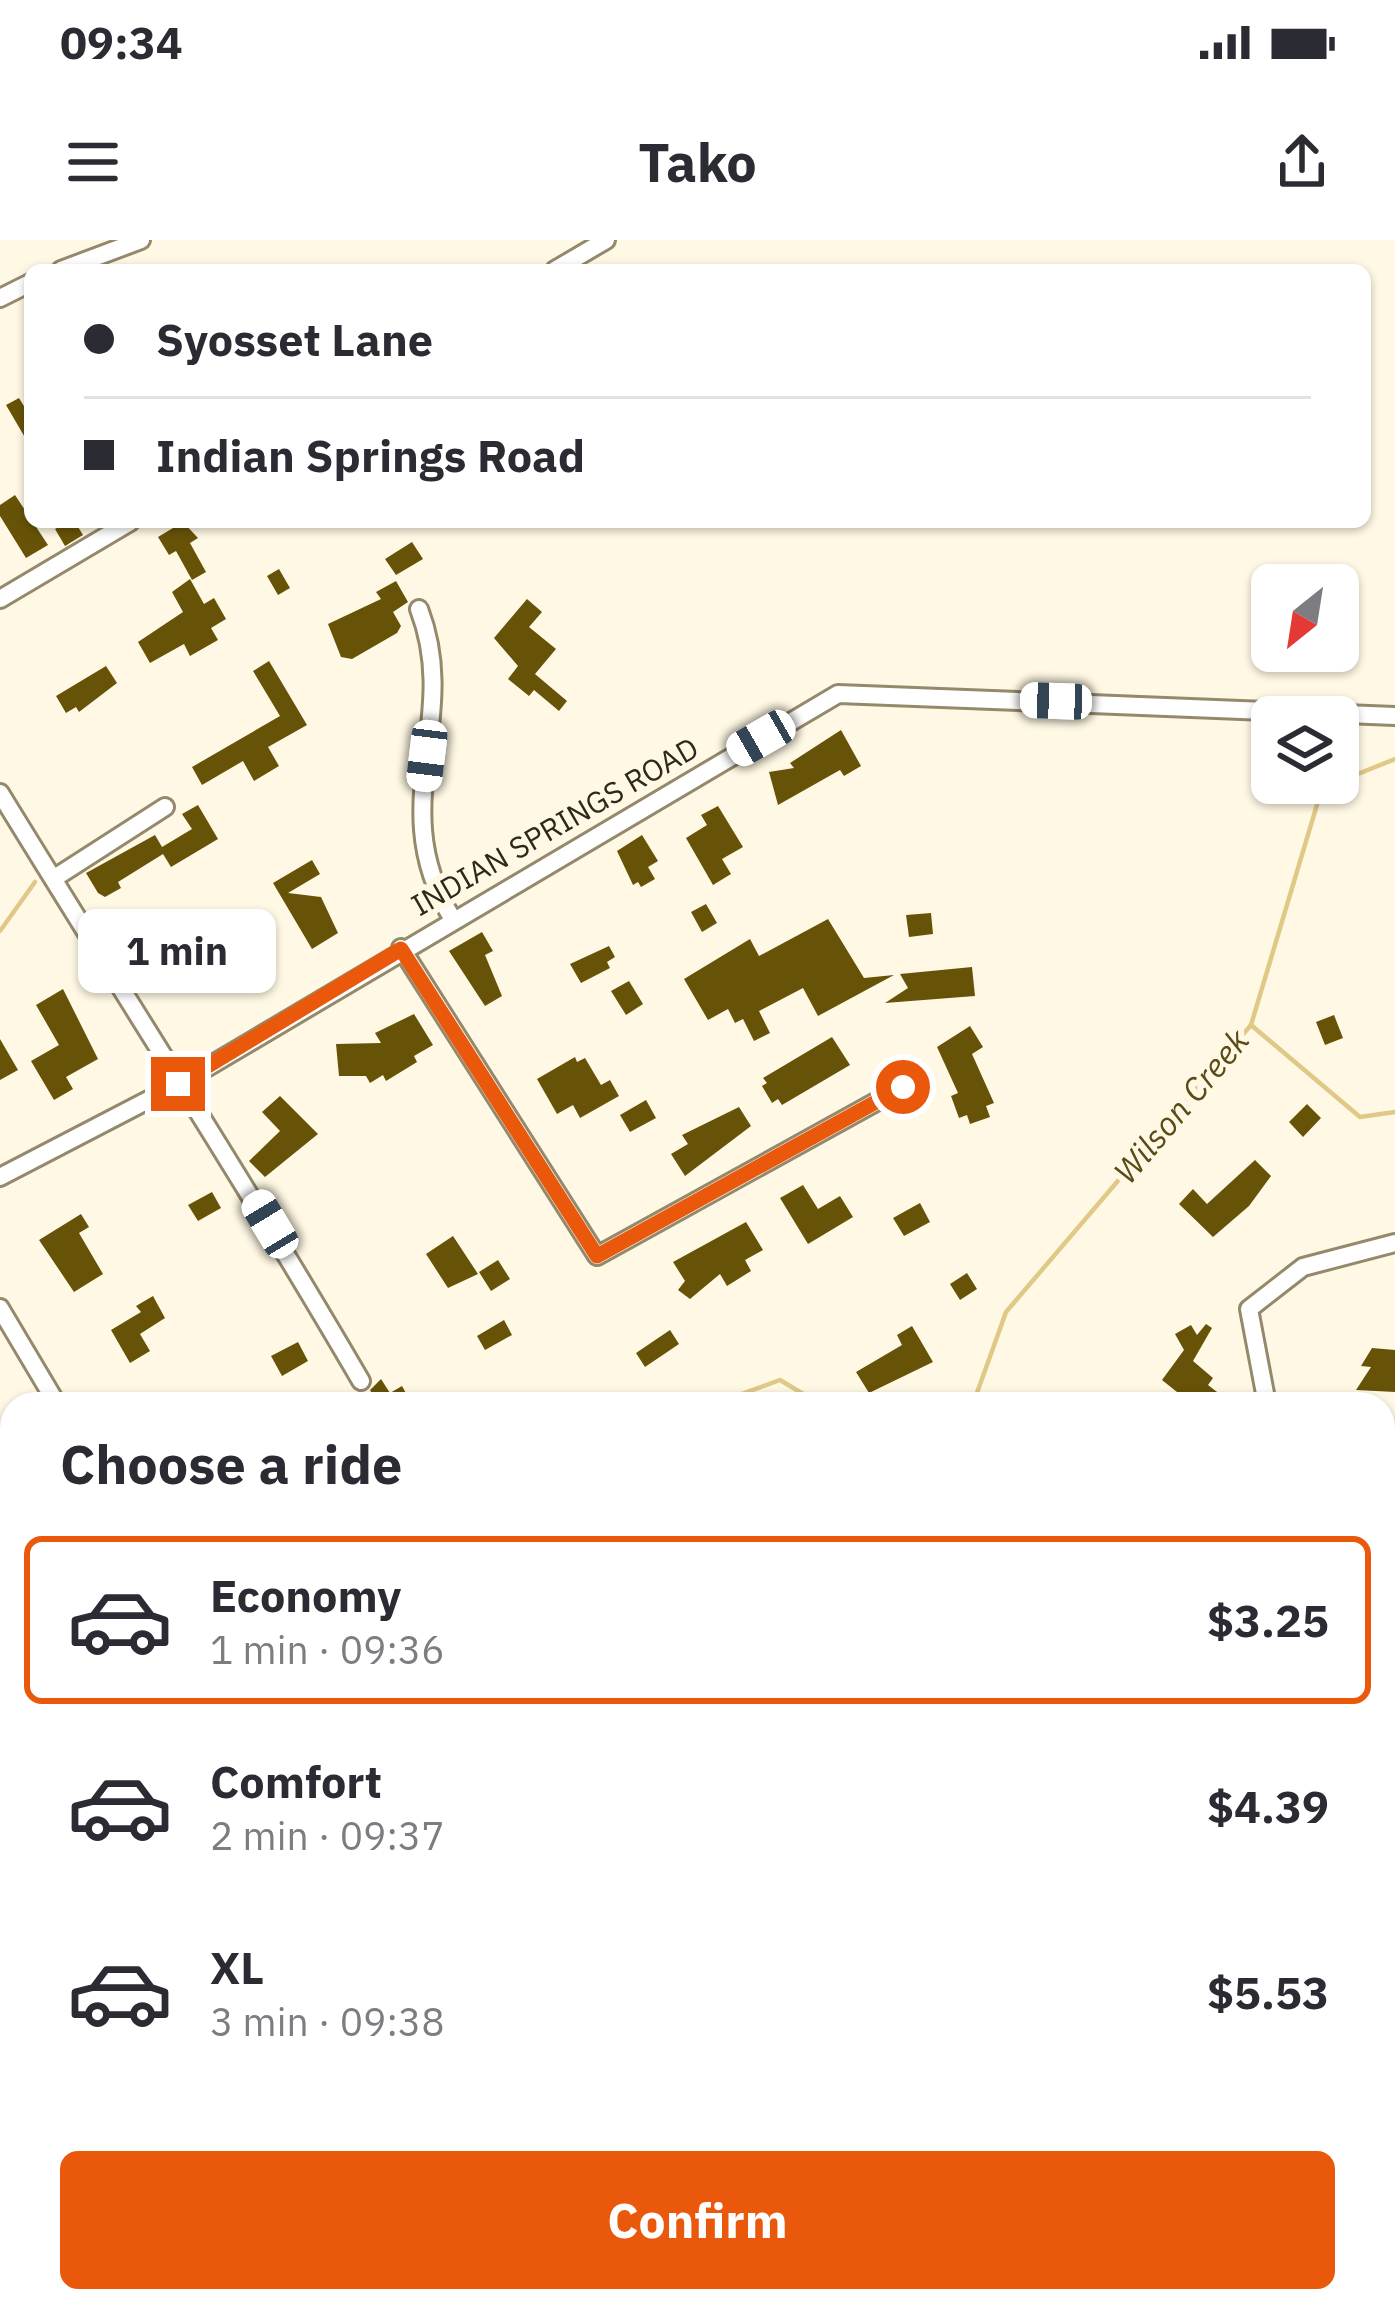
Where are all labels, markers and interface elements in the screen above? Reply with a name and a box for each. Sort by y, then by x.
text: 09:34 [60,13,183,71]
text: Tako [638,127,757,197]
icon: menu [60,129,126,195]
icon: share [1269,129,1335,195]
text: Syosset Lane [156,310,433,368]
text: Indian Springs Road [156,426,585,484]
north arrow [1251,564,1359,672]
map controls [1251,564,1359,804]
car [1019,682,1093,720]
button: layers [1251,696,1359,804]
car [721,704,801,772]
car [405,718,449,794]
street label: INDIAN SPRINGS ROAD [404,727,705,924]
callout: 1 min [79,910,277,994]
text: 1 min [126,925,228,976]
water label: Wilson Creek [1104,1019,1258,1192]
route end [151,1057,205,1111]
route start [876,1060,930,1114]
car [236,1184,304,1264]
text: Choose a ride [60,1429,402,1499]
icon: car [66,1566,174,1674]
text: Economy [210,1566,401,1624]
text: $3.25 [1207,1591,1329,1649]
text: 1 min · 09:36 [210,1624,445,1675]
icon: car [66,1752,174,1860]
text: Comfort [210,1752,382,1810]
text: $4.39 [1207,1777,1329,1835]
text: 2 min · 09:37 [210,1810,445,1861]
icon: car [66,1938,174,2046]
text: XL [210,1938,264,1996]
text: $5.53 [1207,1963,1329,2021]
text: 3 min · 09:38 [210,1996,445,2047]
button: Confirm [60,2151,1335,2289]

